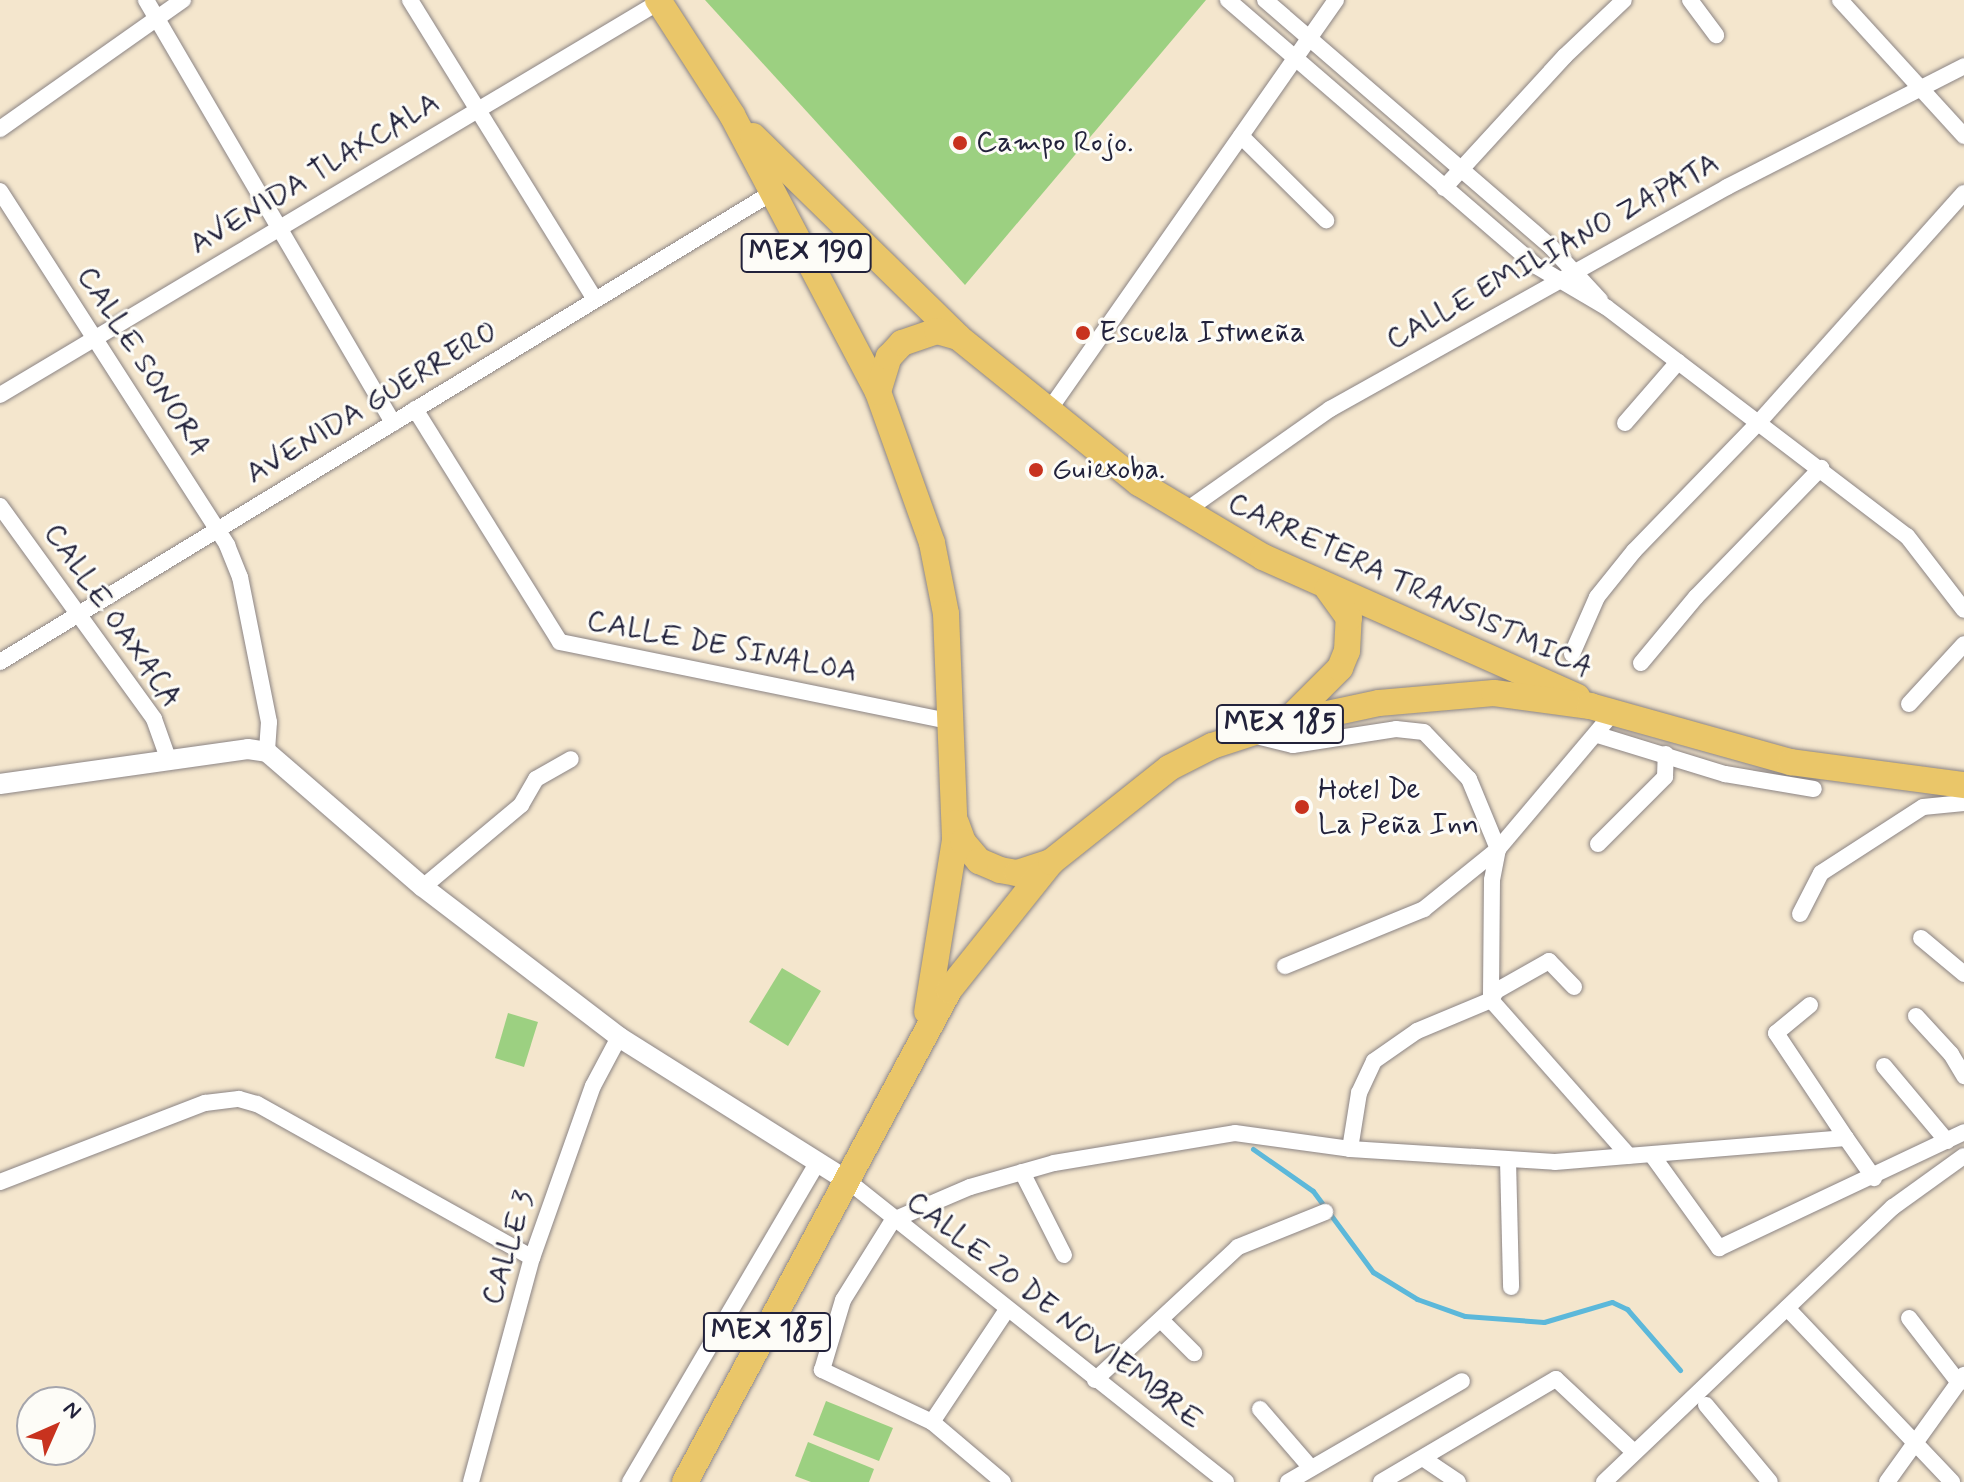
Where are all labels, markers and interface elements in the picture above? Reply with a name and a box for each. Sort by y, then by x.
street label: AVENIDA TLAXCALA [184,85,446,263]
place label: Campo Rojo. [976,125,1134,161]
marker: Campo Rojo. [951,134,969,152]
street label: CALLE EMILIANO ZAPATA [1383,147,1723,357]
road number: MEX 190 [740,229,872,277]
street label: CALLE SONORA [68,259,218,465]
street label: AVENIDA GUERRERO [238,312,506,494]
place label: Escuela Istmeña [1099,315,1304,351]
marker: Escuela Istmeña [1074,324,1092,342]
place label: Guiexoba. [1052,452,1165,488]
marker: Guiexoba. [1027,461,1045,479]
street label: CARRETERA TRANSISTMICA [1224,486,1596,686]
street label: CALLE OAXACA [35,516,189,716]
street label: CALLE DE SINALOA [583,603,861,691]
road number: MEX 185 [1214,700,1346,748]
place label: Hotel De La Peña Inn [1318,772,1477,842]
marker: Hotel De La Peña Inn [1293,798,1311,816]
street label: CALLE 20 DE NOVIEMBRE [901,1186,1207,1436]
street label: CALLE 3 [475,1187,543,1309]
road number: MEX 185 [701,1308,833,1356]
north arrow [16,1386,96,1466]
text: N [56,1395,87,1426]

